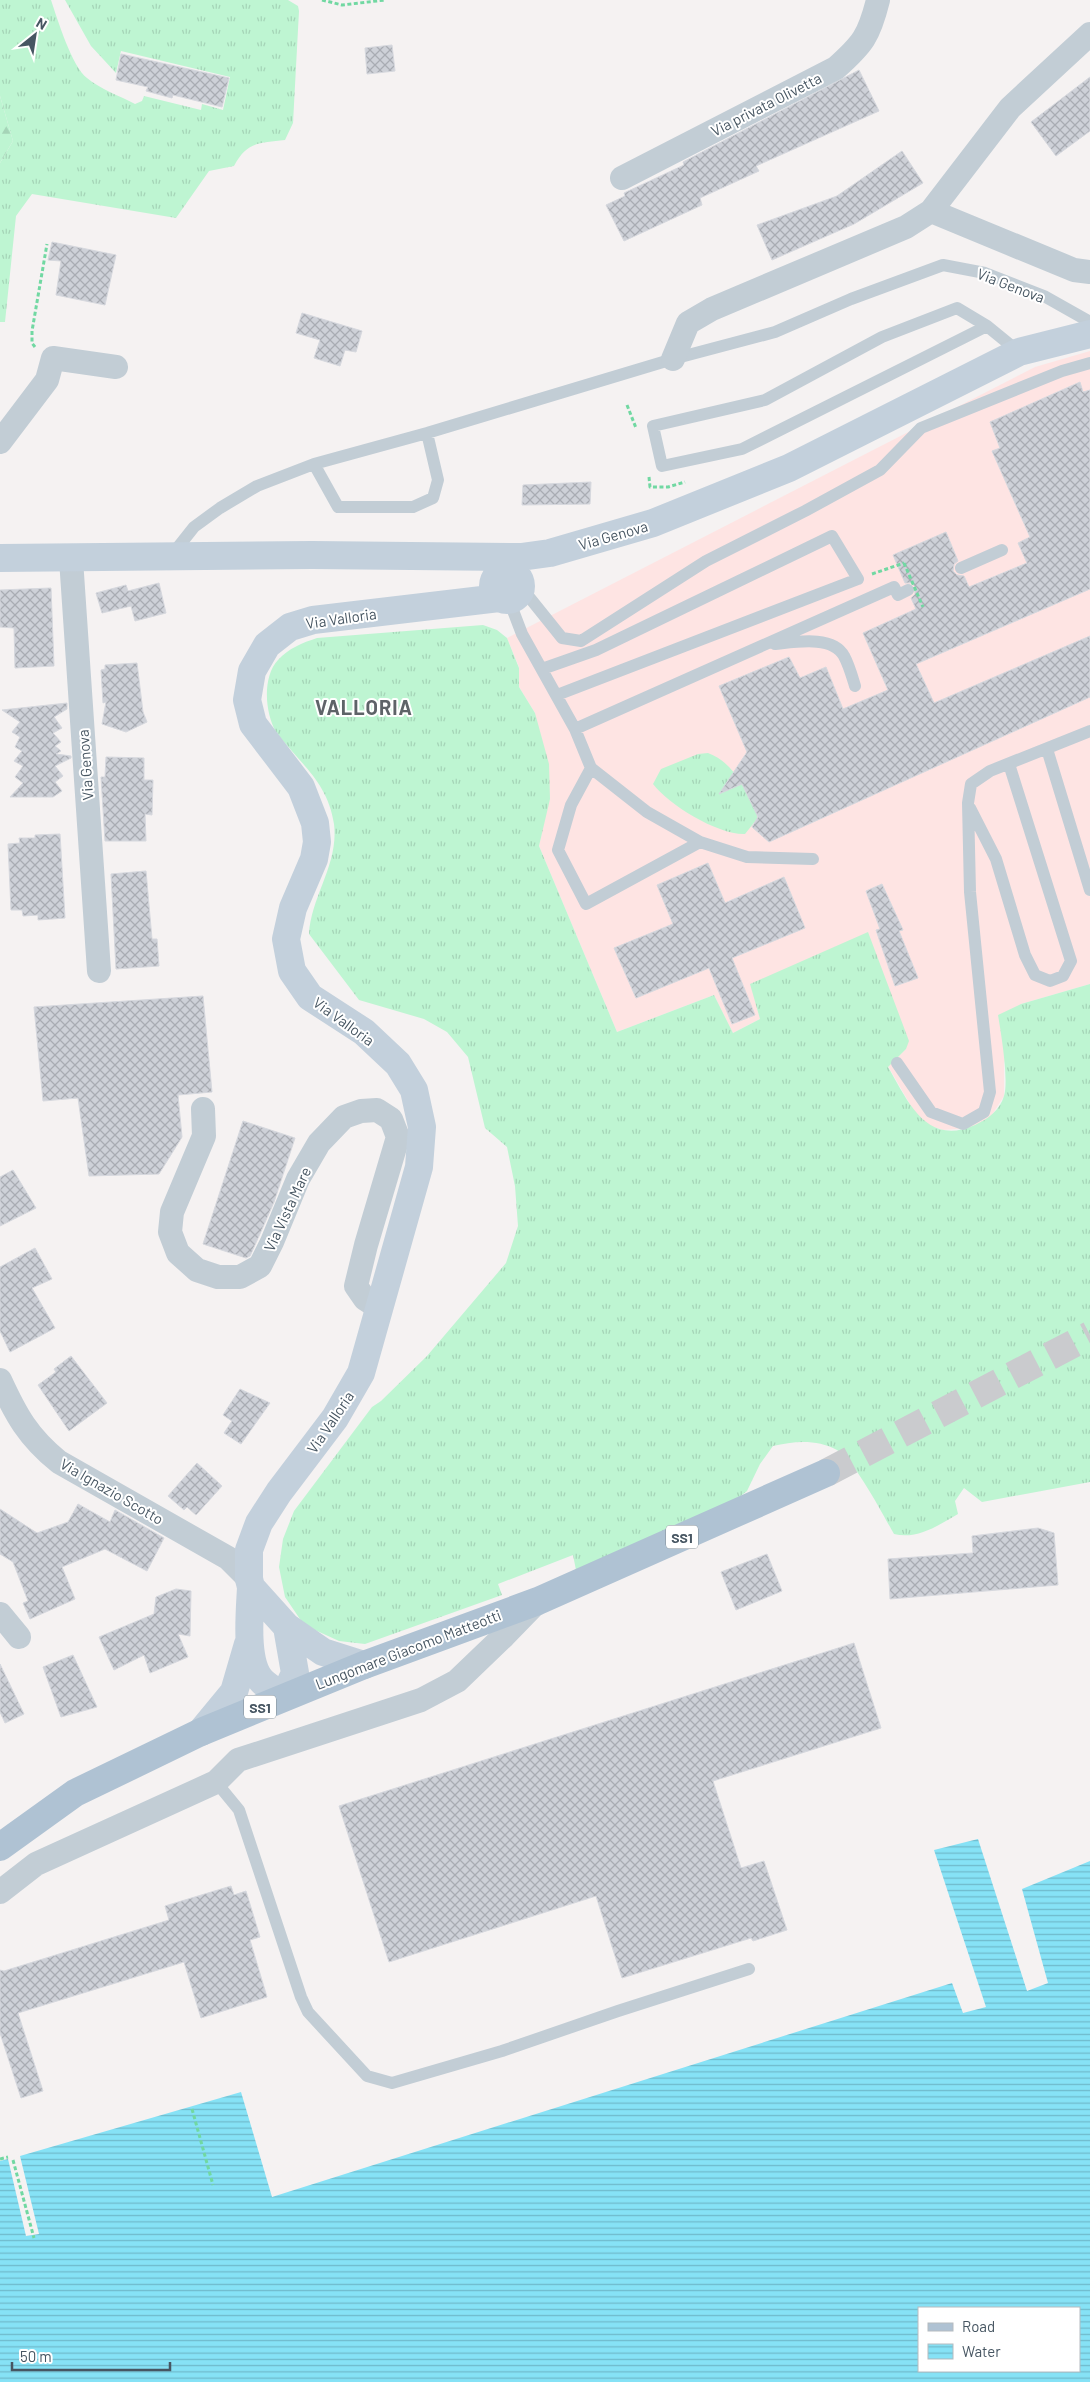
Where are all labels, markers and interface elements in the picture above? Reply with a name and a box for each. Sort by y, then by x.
north arrow [10,10,60,60]
text: N [33,14,50,33]
street label: Via privata Olivetta [708,68,824,140]
street label: Via Genova [975,264,1047,306]
street label: Via Genova [576,517,650,553]
street label: Via Valloria [305,604,377,632]
district label: VALLORIA [315,695,413,719]
street label: Via Genova [74,729,96,801]
street label: Via Valloria [310,993,378,1049]
street label: Via Vista Mare [260,1164,314,1254]
street label: Via Valloria [303,1387,357,1457]
street label: Via Ignazio Scotto [57,1454,167,1528]
road number: SS1 [666,1525,698,1548]
street label: Lungomare Giacomo Matteotti [313,1605,503,1693]
road number: SS1 [244,1695,276,1718]
legend [918,2307,1080,2372]
text: Road [962,2317,995,2335]
scale bar [12,2340,170,2372]
text: Water [962,2342,1001,2360]
text: 50 m [20,2347,52,2365]

